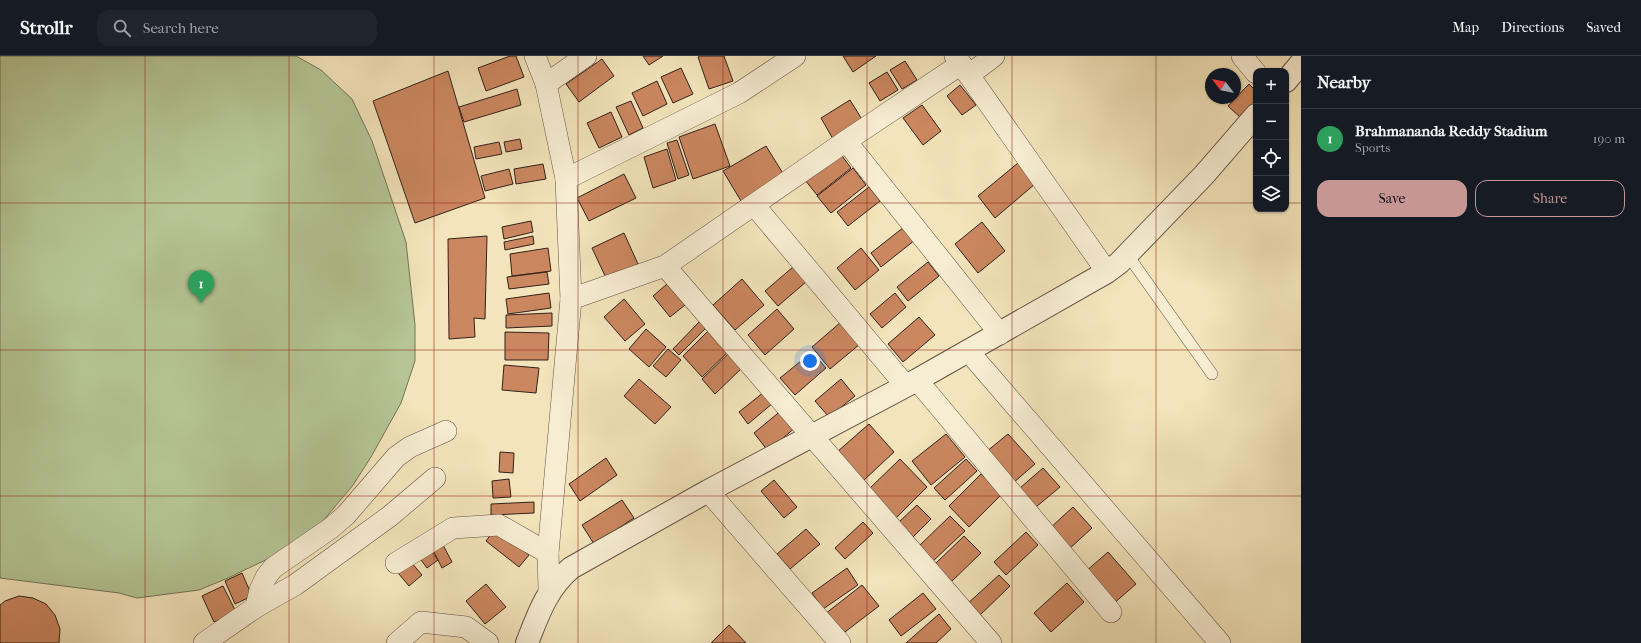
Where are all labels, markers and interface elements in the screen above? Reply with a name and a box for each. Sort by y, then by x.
search box [97,10,377,46]
text: Strollr [20,17,73,39]
icon: search [111,17,133,39]
text: Search here [143,19,219,37]
text: Map [1452,19,1479,36]
text: Directions [1501,19,1564,36]
text: Saved [1586,19,1621,36]
north arrow [1205,68,1241,104]
map controls [1253,68,1289,212]
button: + [1253,68,1289,104]
text: Nearby [1317,72,1371,92]
button: − [1253,104,1289,140]
text: Brahmananda Reddy Stadium [1355,122,1547,140]
text: 1 [1328,131,1332,146]
text: 190 m [1593,131,1625,146]
button: locate [1253,140,1289,176]
text: Sports [1355,140,1390,155]
button: layers [1253,176,1289,212]
button: Save [1317,180,1467,217]
button: Share [1475,180,1625,217]
pin: 1 [188,270,214,303]
your location [800,351,820,371]

